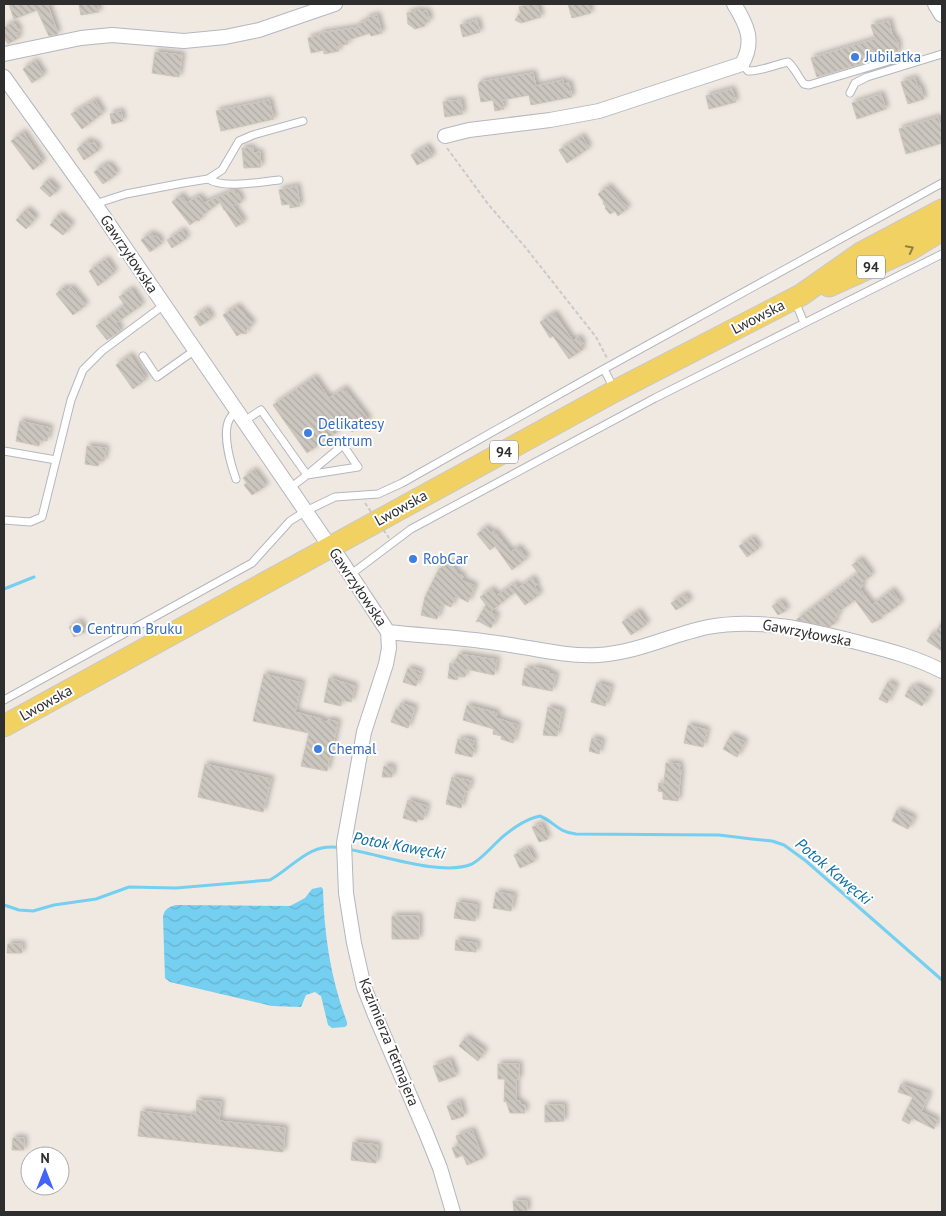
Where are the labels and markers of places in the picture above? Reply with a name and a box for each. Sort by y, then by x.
place label: Jubilatka [864,47,921,66]
marker: Jubilatka [849,51,861,63]
place label: Delikatesy Centrum [318,414,384,450]
marker: Delikatesy Centrum [302,427,314,439]
place label: RobCar [423,549,468,568]
marker: RobCar [407,553,419,565]
place label: Centrum Bruku [87,619,183,638]
marker: Centrum Bruku [71,623,83,635]
place label: Chemal [328,739,377,758]
marker: Chemal [312,743,324,755]

